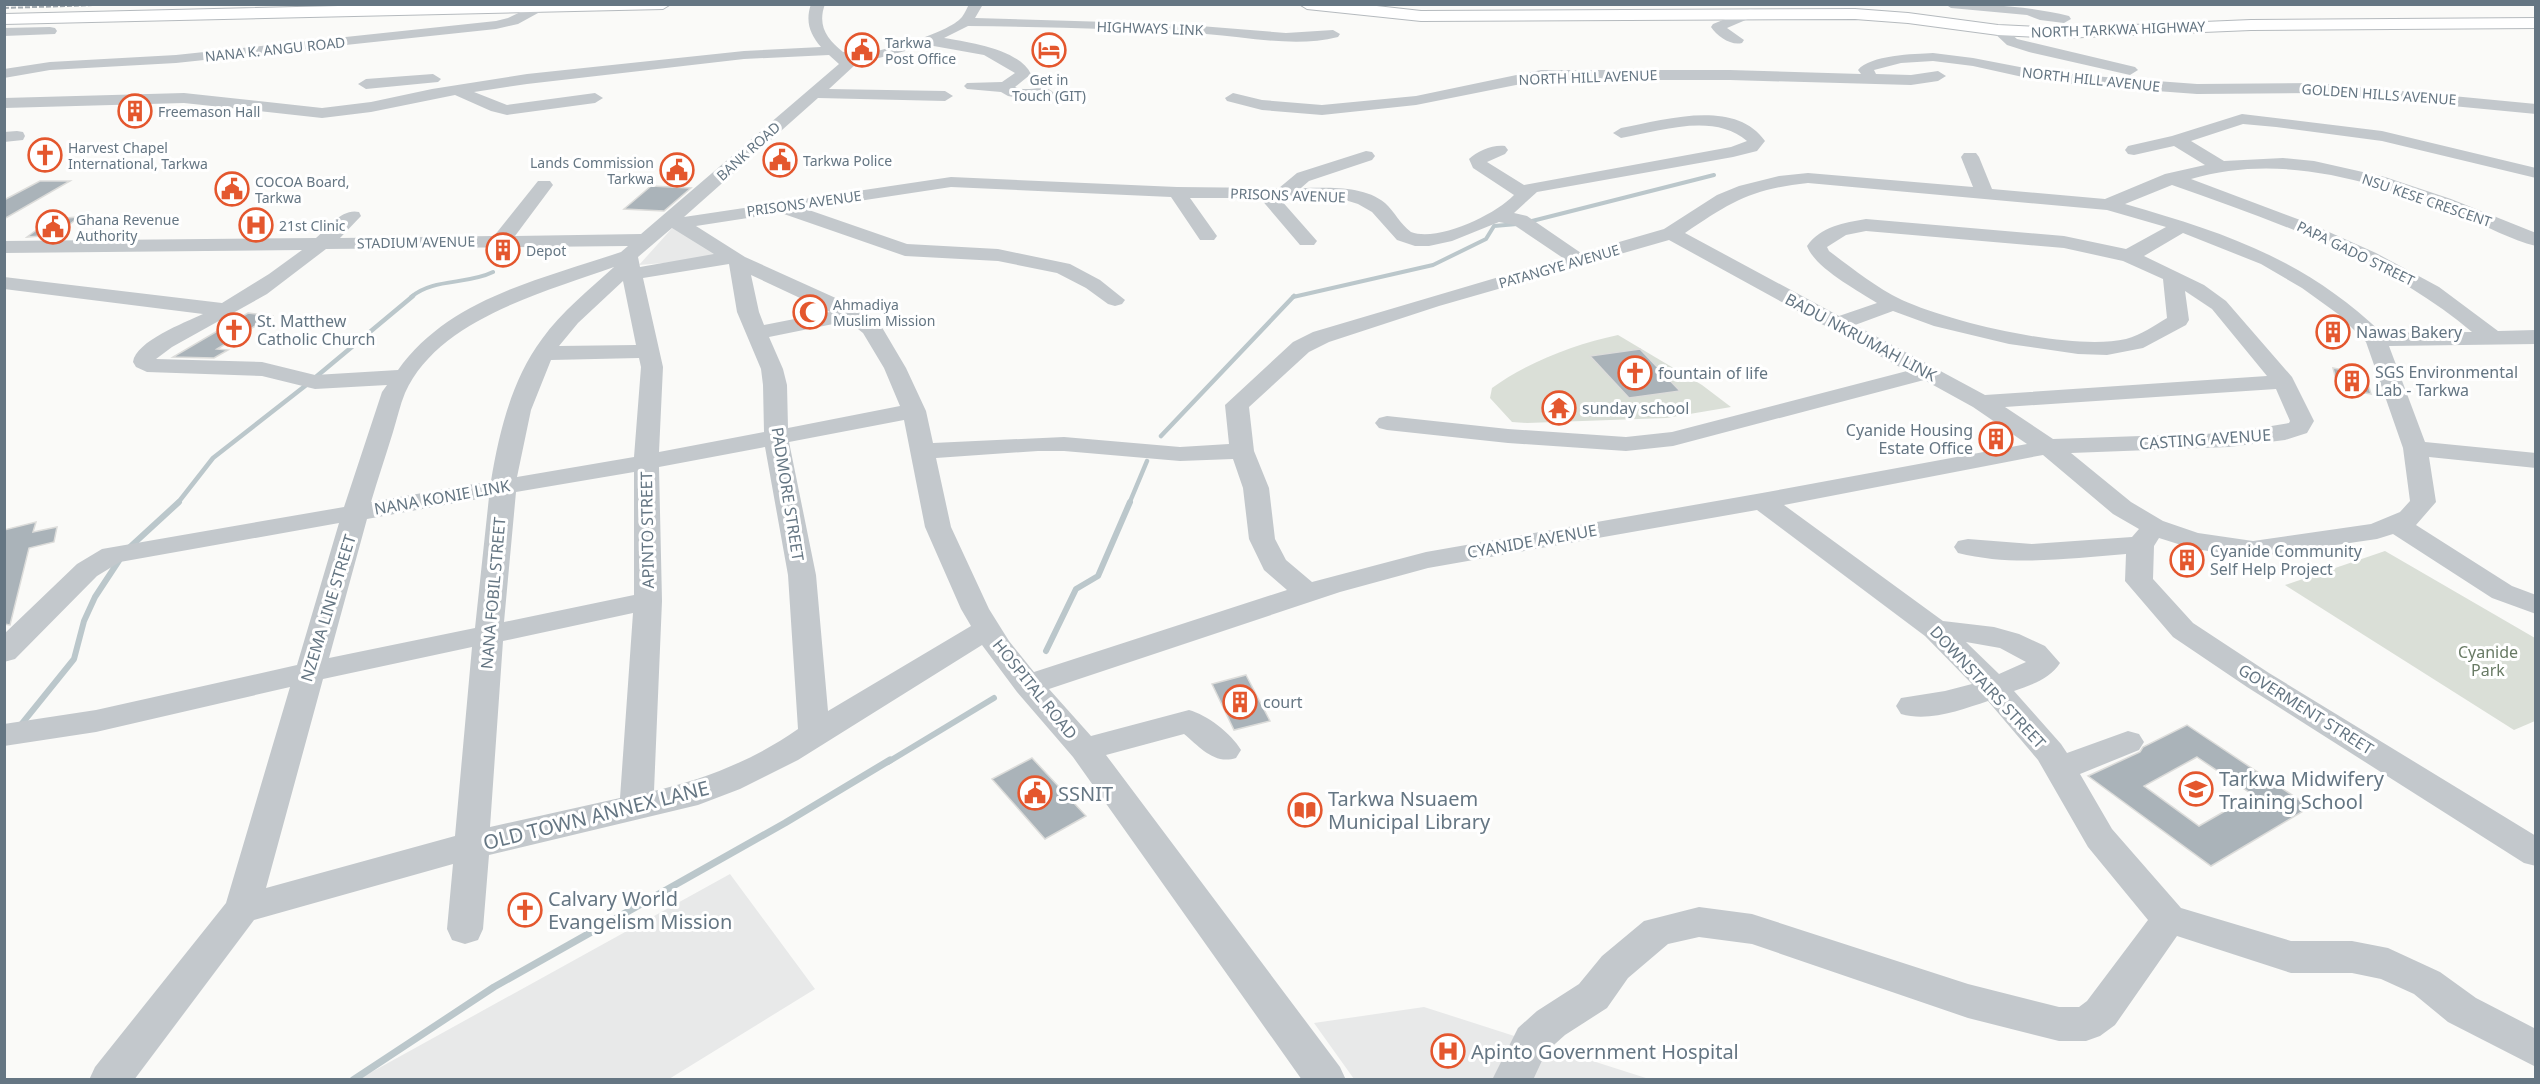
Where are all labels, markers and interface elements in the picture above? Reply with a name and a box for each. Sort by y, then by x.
street label: NORTH TARKWA HIGHWAY [2031,16,2206,42]
street label: HIGHWAYS LINK [1096,17,1204,39]
street label: NANA K. ANGU ROAD [204,32,346,66]
public building icon: Tarkwa Post Office [844,32,880,68]
hotel icon: Get in Touch (GIT) [1031,32,1067,68]
place label: Tarkwa Post Office [885,33,956,68]
street label: NORTH HILL AVENUE [2021,62,2161,96]
street label: NORTH HILL AVENUE [1518,65,1658,89]
place label: Get in Touch (GIT) [1012,70,1086,105]
street label: GOLDEN HILLS AVENUE [2301,79,2457,109]
building icon: Freemason Hall [117,93,153,129]
place label: Freemason Hall [158,102,260,121]
street label: BANK ROAD [712,117,784,185]
church icon: Harvest Chapel International, Tarkwa [27,137,63,173]
place label: Harvest Chapel International, Tarkwa [68,138,208,173]
public building icon: Tarkwa Police [762,142,798,178]
place label: Tarkwa Police [803,151,892,170]
public building icon: Lands Commission Tarkwa [659,152,695,188]
place label: Lands Commission Tarkwa [530,153,654,188]
street label: NSU KESE CRESCENT [2360,169,2495,231]
public building icon: COCOA Board, Tarkwa [214,171,250,207]
place label: COCOA Board, Tarkwa [255,172,350,207]
street label: PRISONS AVENUE [1230,183,1346,207]
street label: PRISONS AVENUE [745,186,863,220]
hospital icon: 21st Clinic [238,207,274,243]
public building icon: Ghana Revenue Authority [35,209,71,245]
place label: Ghana Revenue Authority [76,210,179,245]
place label: 21st Clinic [279,216,346,235]
street label: PAPA GADO STREET [2294,216,2418,290]
street label: STADIUM AVENUE [357,231,475,253]
building icon: Depot [485,232,521,268]
street label: PATANGYE AVENUE [1496,240,1622,292]
place label: Depot [526,241,566,260]
street label: BADU NKRUMAH LINK [1781,288,1941,386]
mosque icon: Ahmadiya Muslim Mission [792,294,828,330]
place label: Ahmadiya Muslim Mission [833,295,935,330]
place label: St. Matthew Catholic Church [257,310,375,350]
church icon: St. Matthew Catholic Church [216,312,252,348]
building icon: Nawas Bakery [2315,314,2351,350]
place label: Nawas Bakery [2356,321,2463,343]
church icon: fountain of life [1617,355,1653,391]
place label: SGS Environmental Lab - Tarkwa [2375,361,2518,401]
place label: fountain of life [1658,362,1768,384]
building icon: SGS Environmental Lab - Tarkwa [2334,363,2370,399]
temple icon: sunday school [1541,390,1577,426]
place label: sunday school [1582,397,1689,419]
place label: Cyanide Housing Estate Office [1846,419,1973,459]
building icon: Cyanide Housing Estate Office [1978,421,2014,457]
street label: CASTING AVENUE [2138,423,2272,455]
street label: PADMORE STREET [767,426,809,563]
street label: APINTO STREET [635,471,659,589]
street label: NANA KONIE LINK [372,474,512,520]
street label: NANA FOBIL STREET [475,516,511,670]
street label: CYANIDE AVENUE [1465,519,1599,563]
street label: NZEMA LINE STREET [295,532,361,684]
place label: Cyanide Community Self Help Project [2210,540,2363,580]
building icon: Cyanide Community Self Help Project [2169,542,2205,578]
street label: DOWNSTAIRS STREET [1925,621,2051,753]
street label: HOSPITAL ROAD [988,634,1082,744]
park label: Cyanide Park [2458,641,2518,681]
street label: GOVERMENT STREET [2234,658,2378,760]
building icon: court [1222,684,1258,720]
place label: court [1263,691,1303,713]
place label: Tarkwa Midwifery Training School [2219,765,2385,815]
school or university icon: Tarkwa Midwifery Training School [2178,771,2214,807]
street label: OLD TOWN ANNEX LANE [480,774,712,856]
public building icon: SSNIT [1017,775,1053,811]
place label: SSNIT [1058,780,1113,807]
place label: Tarkwa Nsuaem Municipal Library [1328,785,1491,835]
library icon: Tarkwa Nsuaem Municipal Library [1287,792,1323,828]
place label: Calvary World Evangelism Mission [548,885,732,935]
church icon: Calvary World Evangelism Mission [507,892,543,928]
hospital icon: Apinto Government Hospital [1430,1033,1466,1069]
place label: Apinto Government Hospital [1471,1038,1739,1065]

